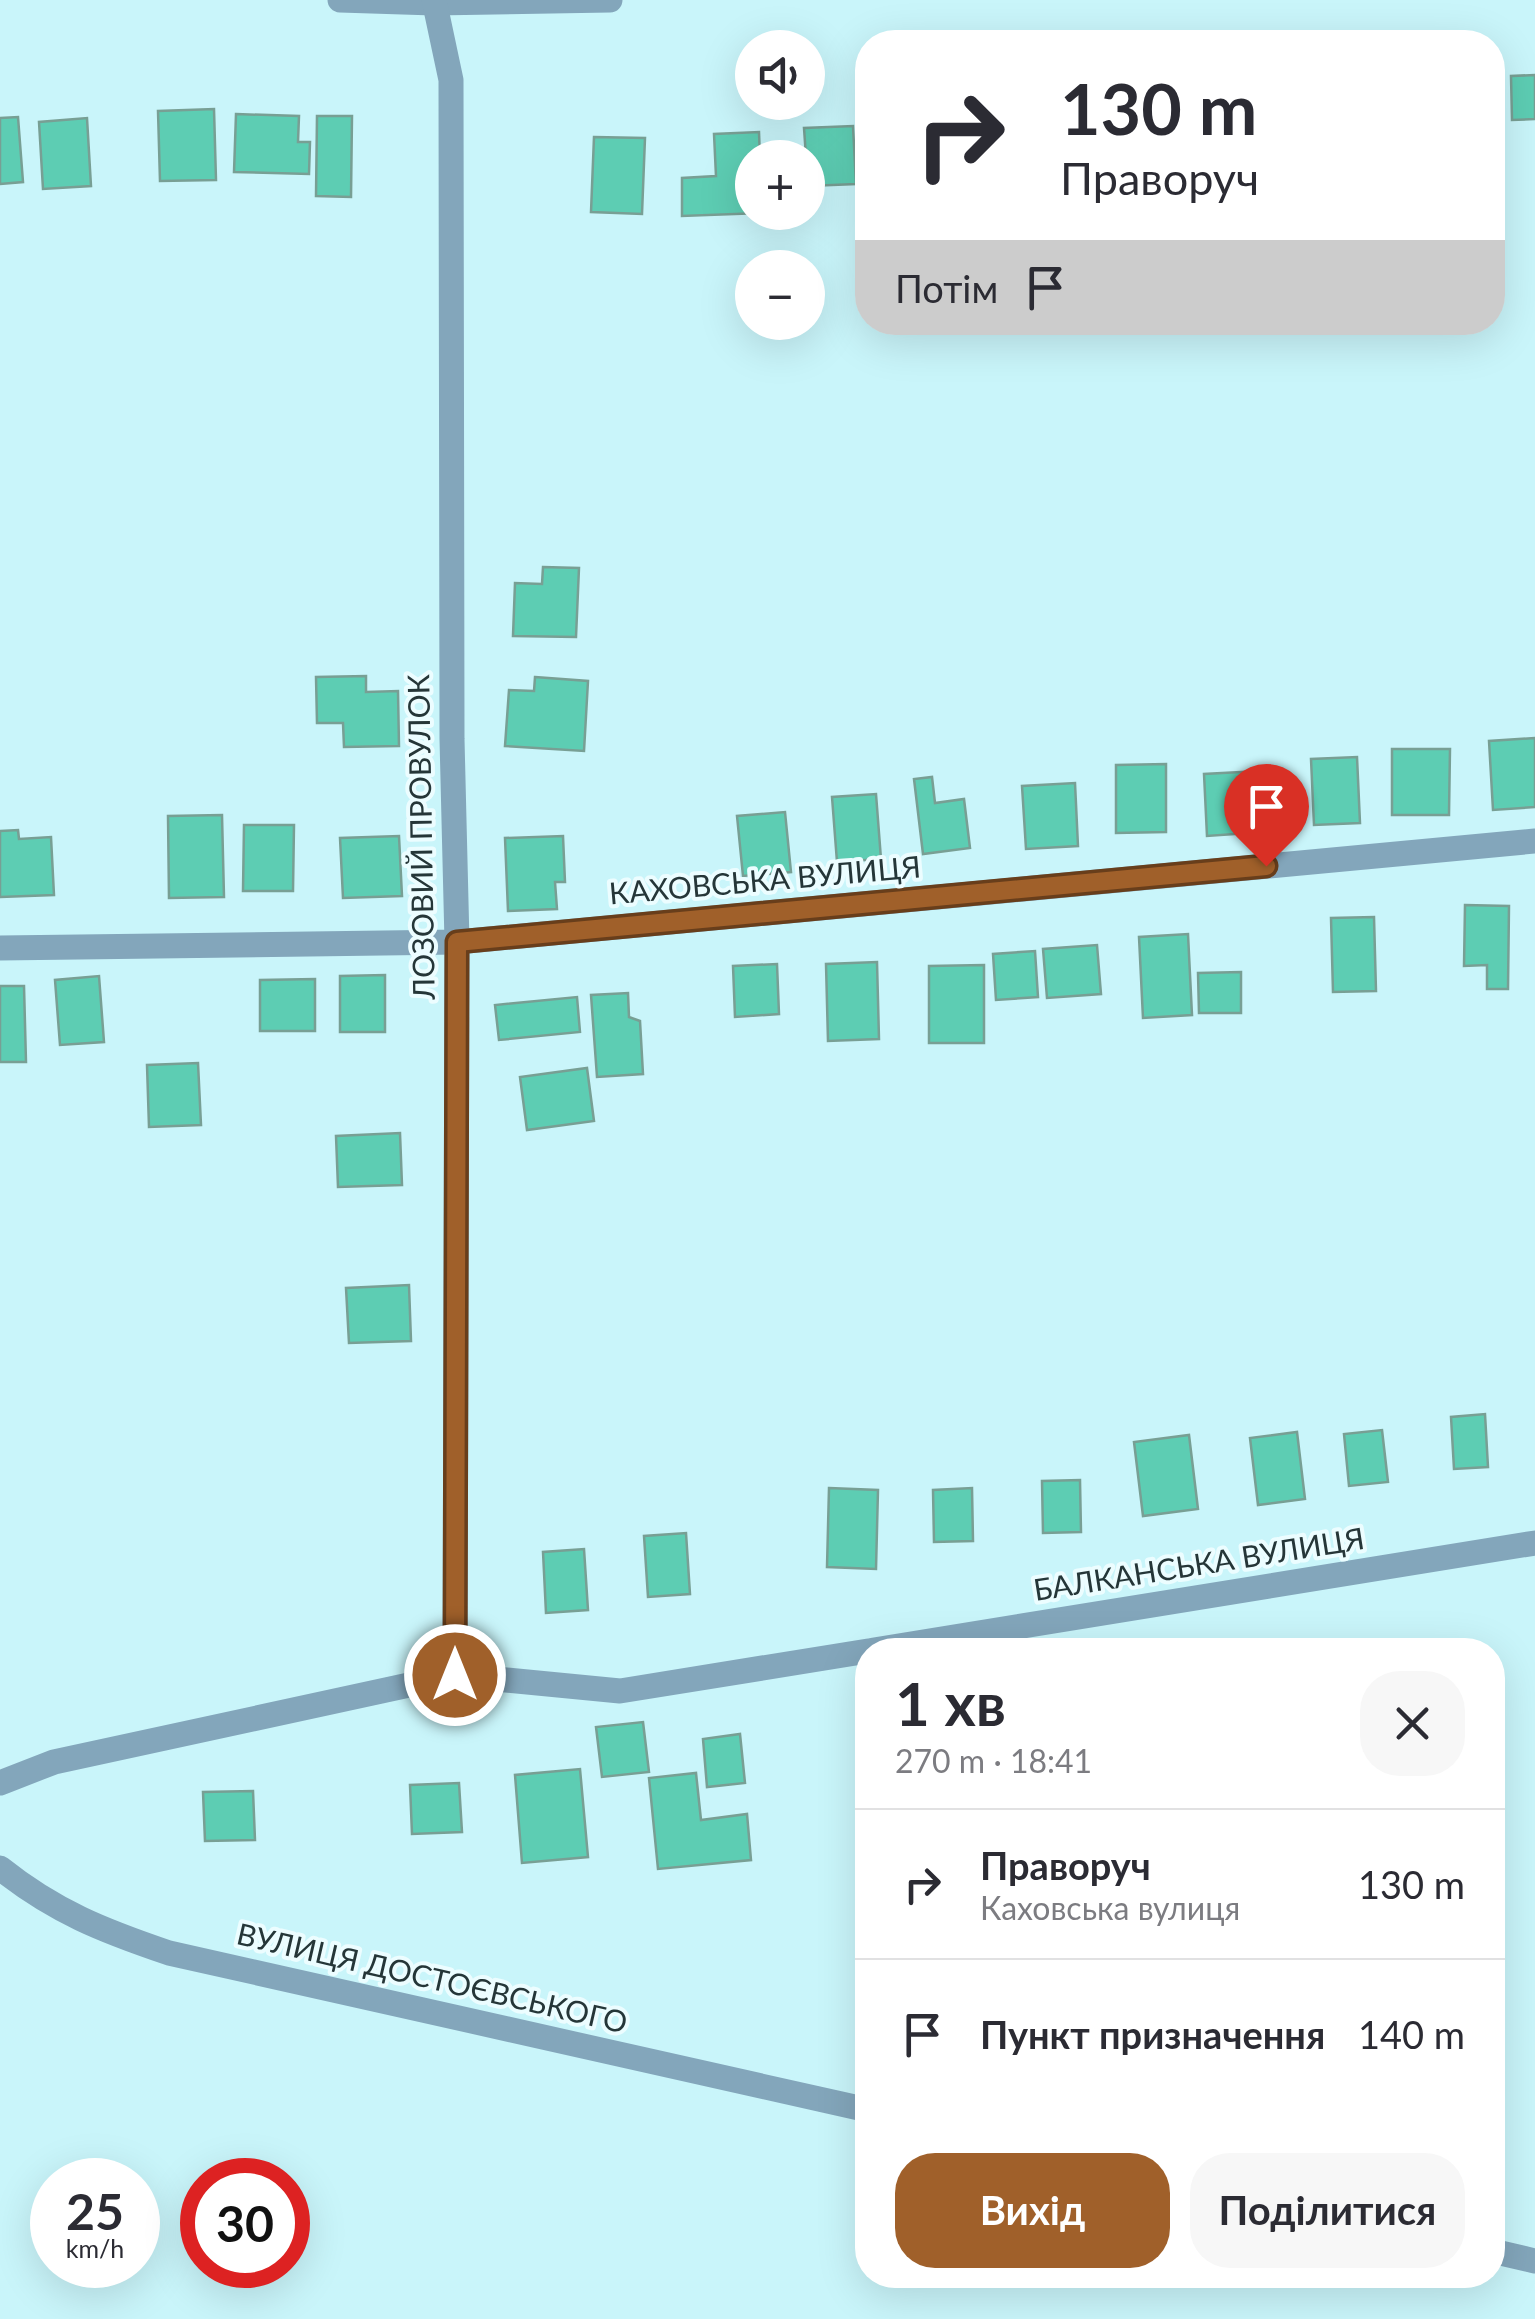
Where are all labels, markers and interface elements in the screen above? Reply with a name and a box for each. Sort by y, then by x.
map controls [735,30,825,340]
button: sound [735,30,825,120]
text: 130 m [1060,66,1257,150]
icon: right [895,70,1025,200]
button: + [735,140,825,230]
text: Праворуч [1060,151,1259,205]
button: − [735,250,825,340]
icon: arrive [1018,260,1073,315]
text: Потім [895,265,998,311]
street label: ЛОЗОВИЙ ПРОВУЛОК [399,674,441,1001]
pin [1224,764,1309,867]
icon: arrive [1239,779,1294,834]
street label: КАХОВСЬКА ВУЛИЦЯ [607,847,922,911]
street label: БАЛКАНСЬКА ВУЛИЦЯ [1031,1519,1367,1607]
position arrow [403,1623,507,1727]
text: 1 хв [895,1667,1006,1739]
button: close [1360,1671,1465,1776]
text: 270 m · 18:41 [895,1741,1092,1780]
text: Праворуч [980,1842,1151,1888]
icon: right [895,1857,950,1912]
text: 130 m [1358,1861,1465,1907]
text: Каховська вулиця [980,1888,1240,1927]
street label: ВУЛИЦЯ ДОСТОЄВСЬКОГО [234,1915,631,2040]
icon: arrive [895,2007,950,2062]
text: Пункт призначення [980,2011,1325,2057]
text: 140 m [1358,2011,1465,2057]
button: Вихід [895,2153,1170,2268]
button: Поділитися [1190,2153,1465,2268]
speed limit sign: 30 [180,2158,310,2288]
text: 25 [66,2181,124,2241]
text: km/h [66,2233,124,2263]

